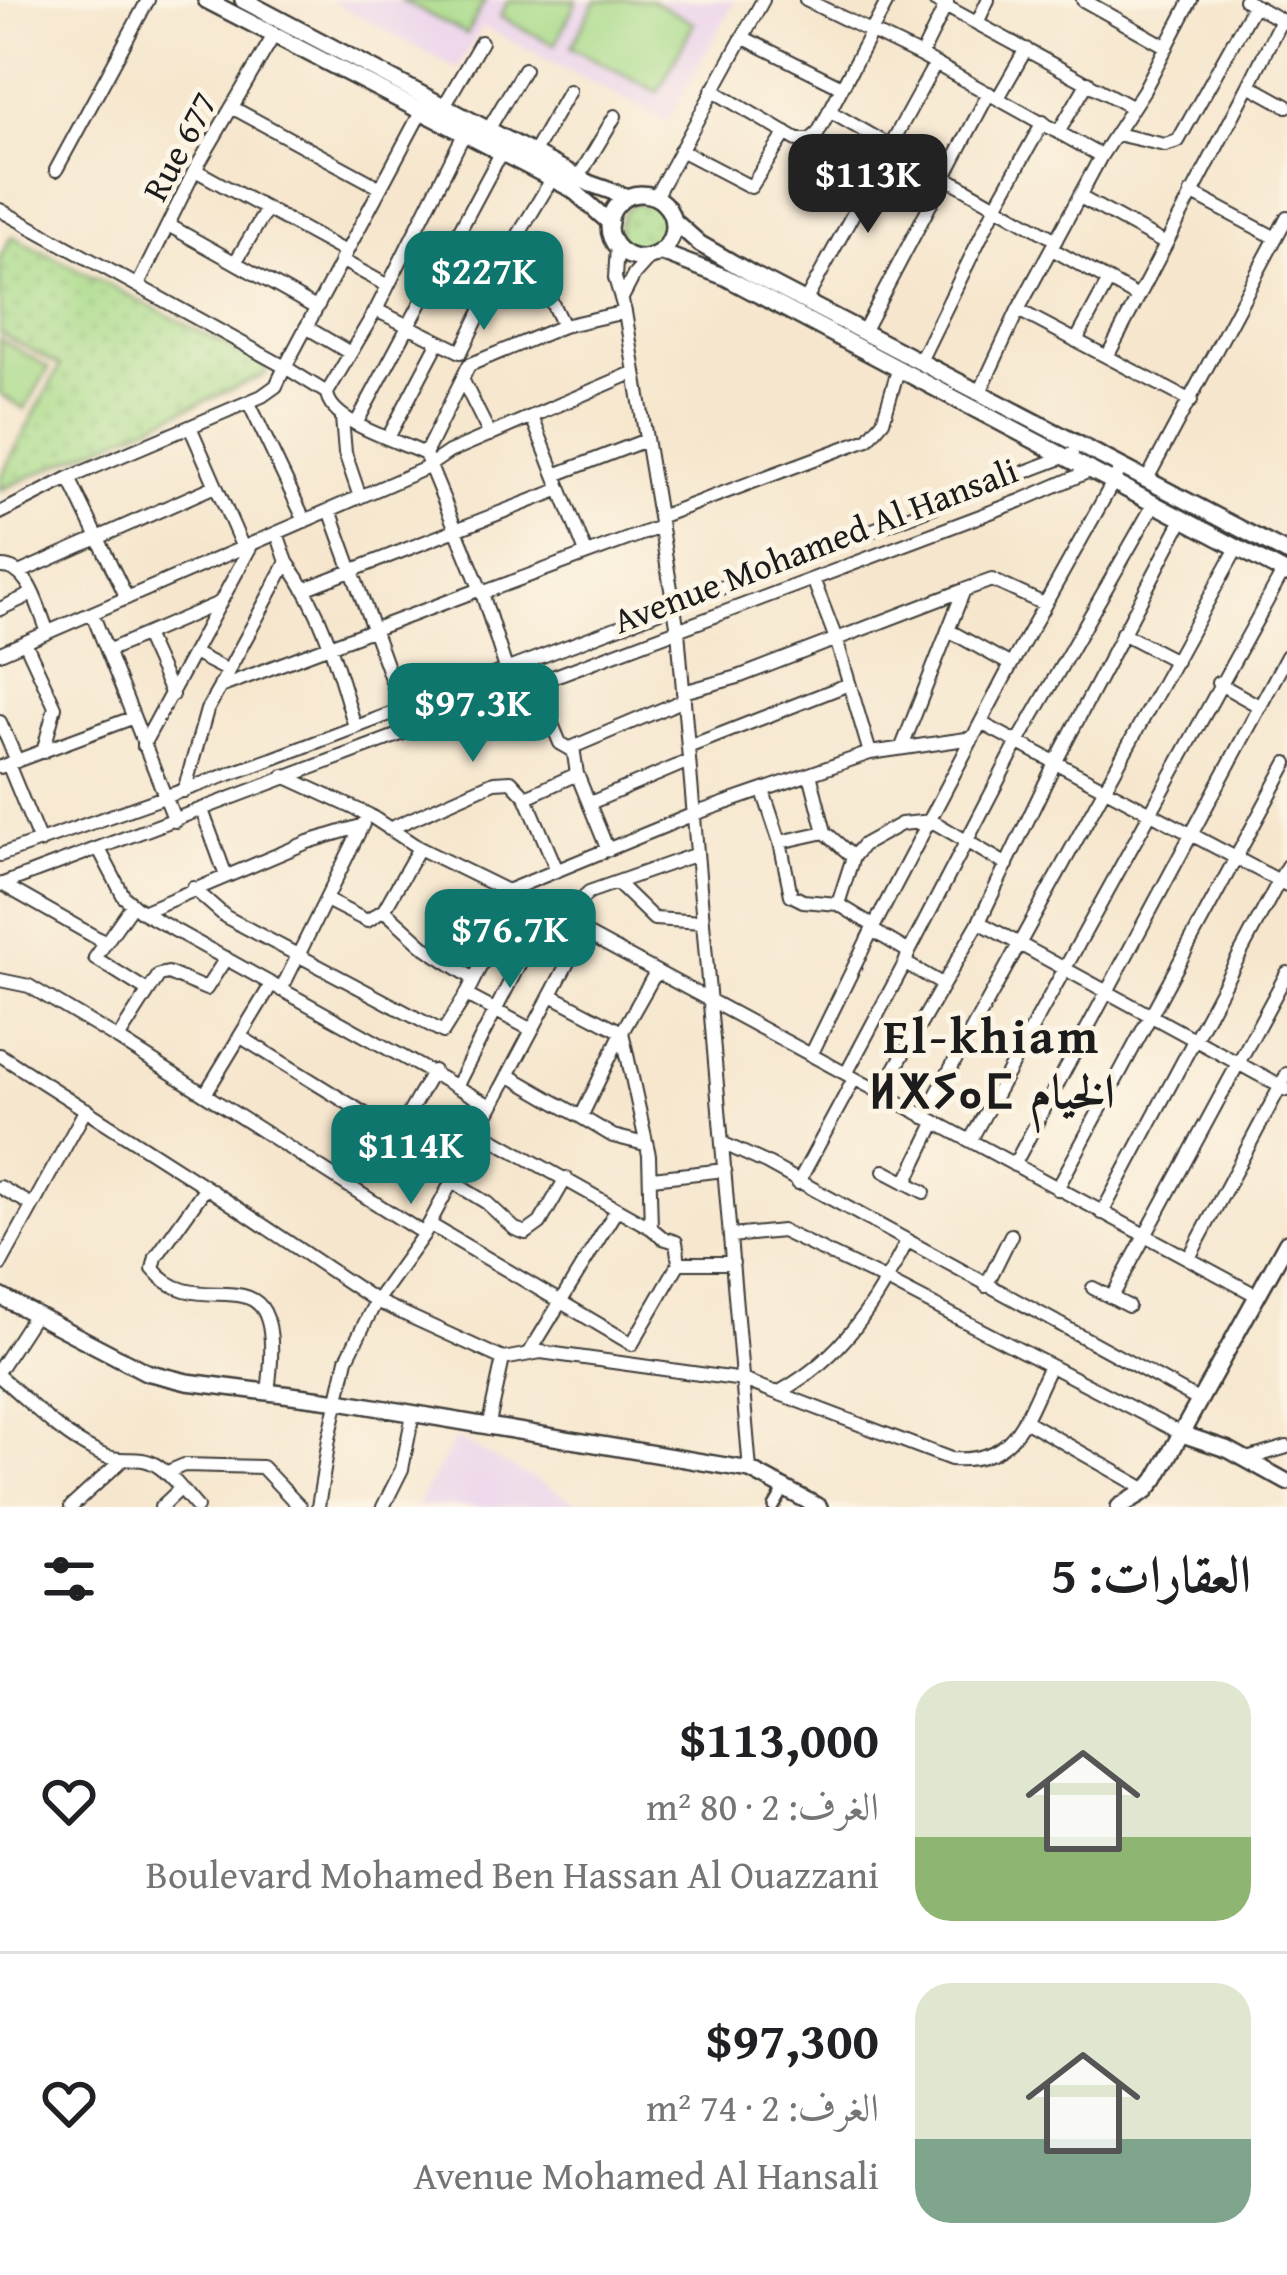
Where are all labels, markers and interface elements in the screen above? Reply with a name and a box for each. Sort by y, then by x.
street label: Rue 677 [128,82,229,210]
pin: $113K [784,134,952,236]
text: $113K [815,144,921,201]
pin: $227K [400,231,568,333]
text: $227K [431,241,537,298]
street label: Avenue Mohamed Al Hansali [605,443,1025,646]
pin: $97.3K [375,663,571,765]
text: $97.3K [415,673,531,730]
pin: $76.7K [412,889,608,991]
text: $76.7K [452,899,568,956]
district label: El-khiam ⵍⵅⵢⴰⵎ الخيام [869,1000,1115,1134]
pin: $114K [327,1105,495,1207]
text: $114K [358,1115,464,1172]
text: العقارات: 5 [1051,1536,1251,1611]
icon: filters [36,1546,102,1612]
text: $113,000 [680,1701,879,1776]
icon: home [1011,1729,1155,1873]
icon: heart [36,1768,102,1834]
text: الغرف: 2 · 80 m² [646,1777,879,1834]
text: Boulevard Mohamed Ben Hassan Al Ouazzani [146,1845,879,1902]
text: $97,300 [706,2002,879,2077]
icon: home [1011,2031,1155,2175]
icon: heart [36,2070,102,2136]
text: الغرف: 2 · 74 m² [646,2078,879,2135]
text: Avenue Mohamed Al Hansali [414,2146,879,2203]

